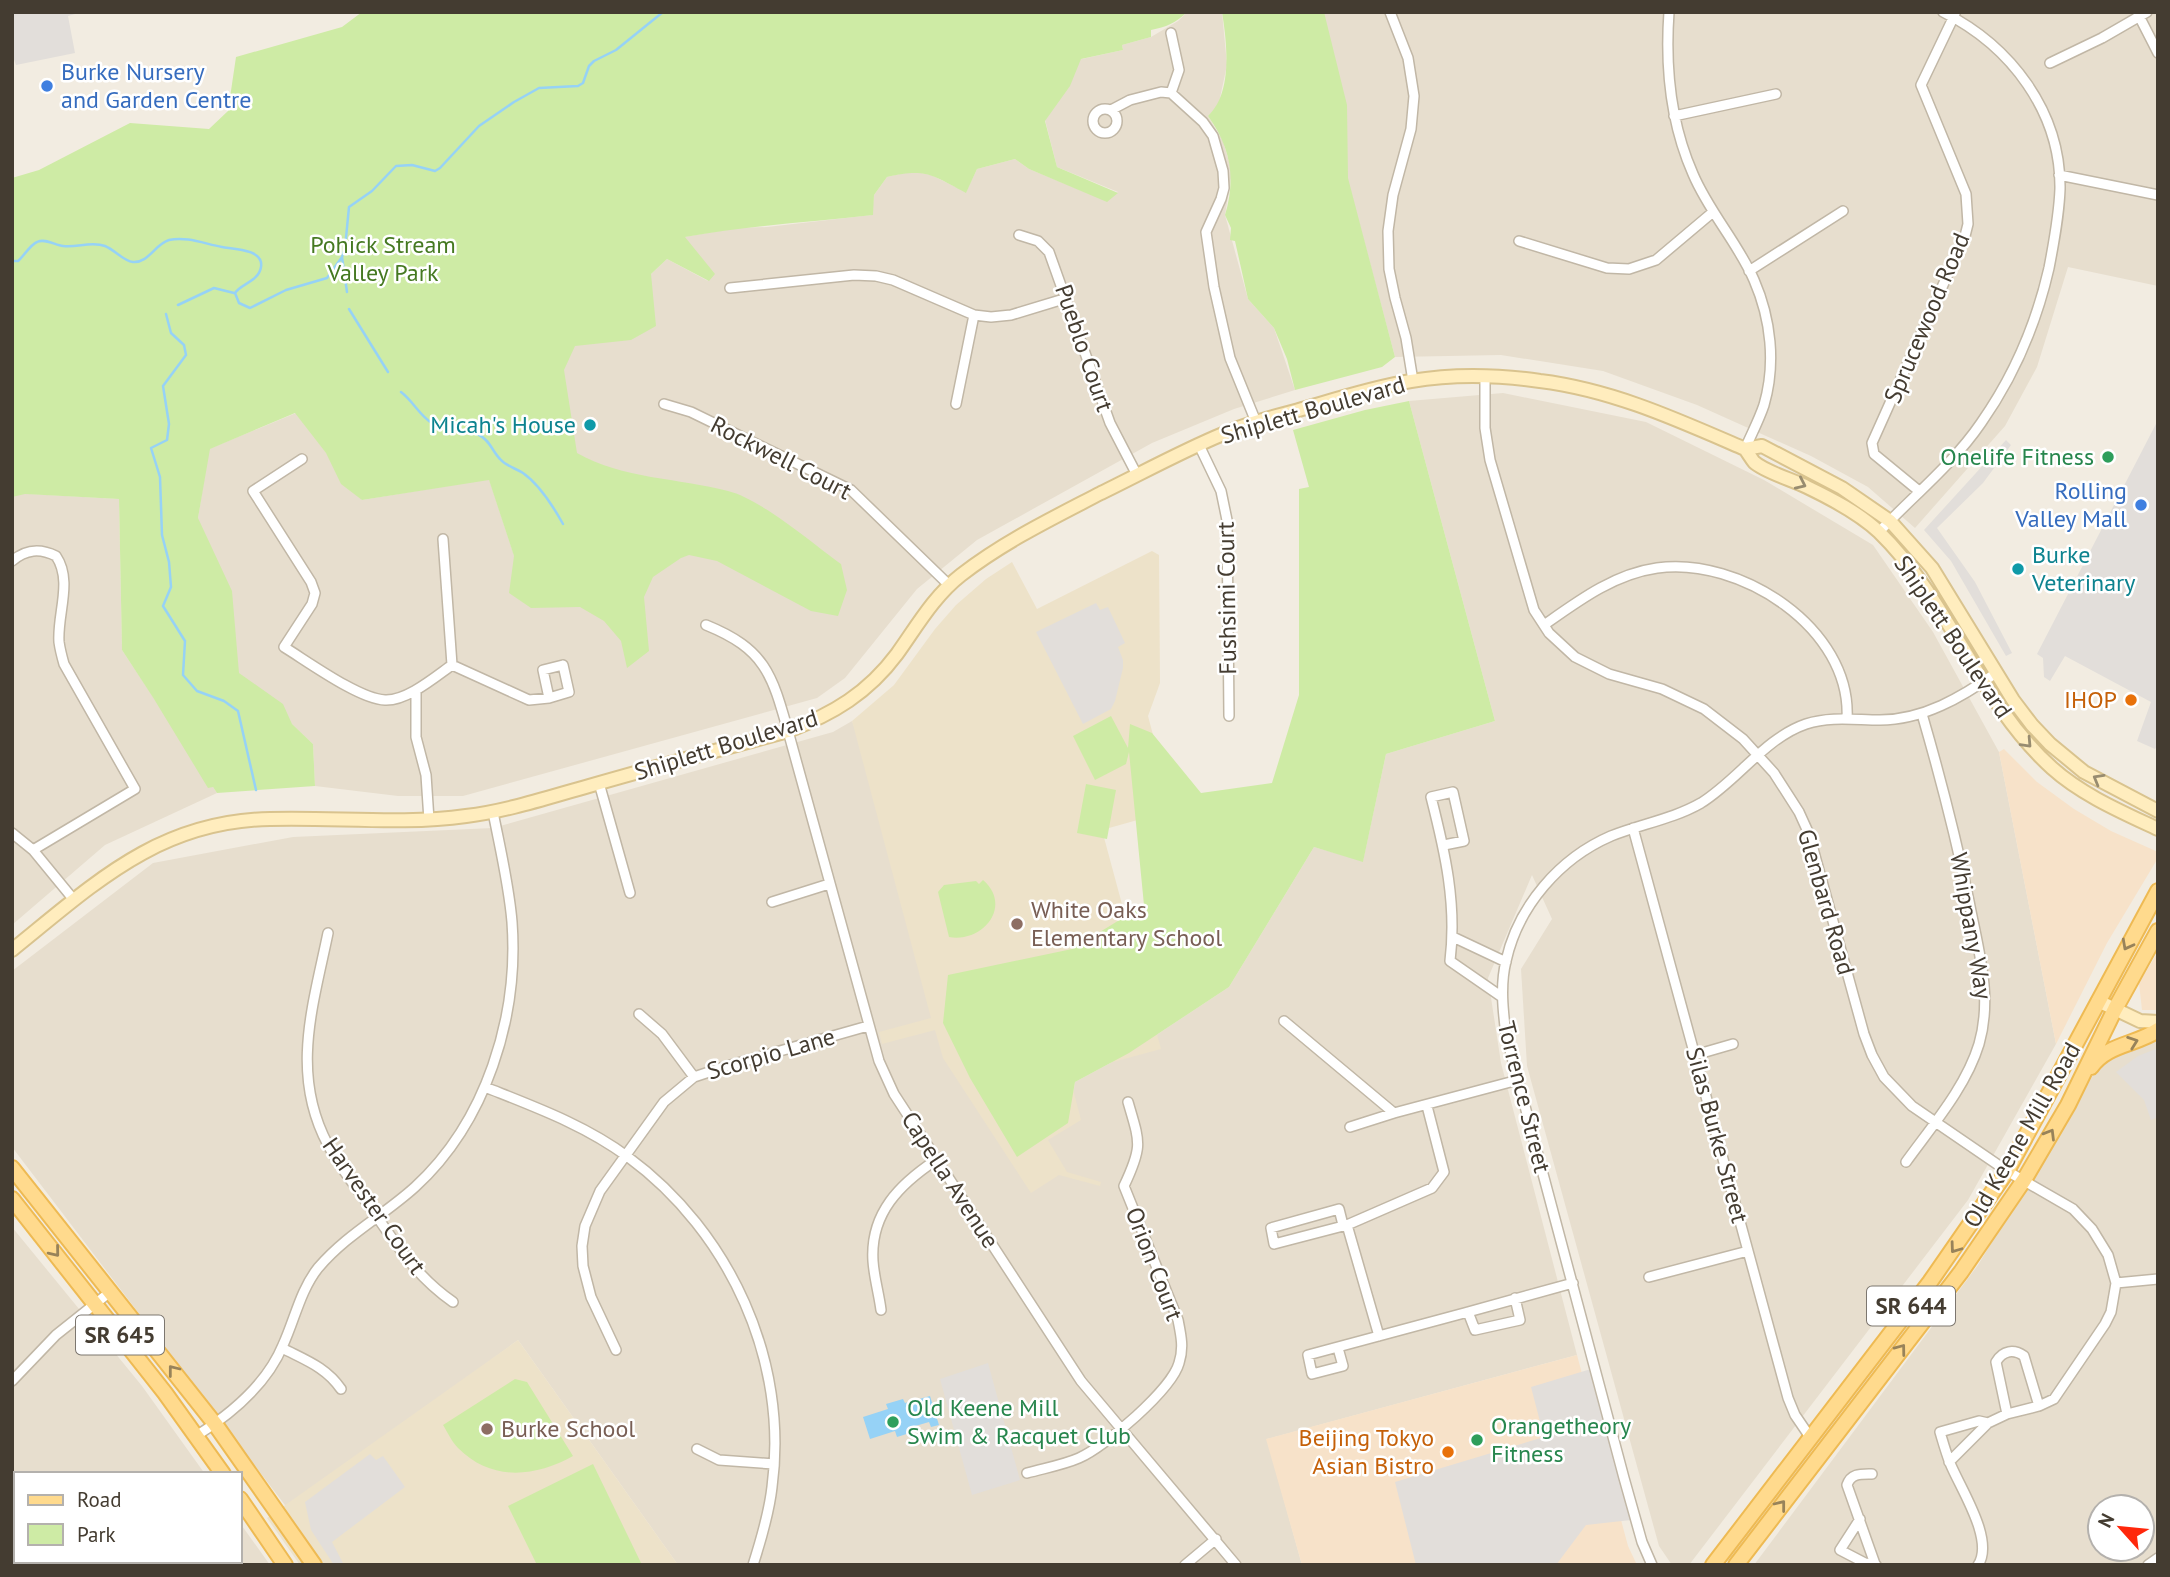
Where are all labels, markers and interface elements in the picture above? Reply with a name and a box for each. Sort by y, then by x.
place label: Burke Nursery and Garden Centre [61,56,251,115]
marker: Burke Nursery and Garden Centre [39,78,55,94]
street label: Sprucewood Road [1877,228,1976,408]
park label: Pohick Stream Valley Park [310,229,456,288]
street label: Pueblo Court [1048,280,1121,416]
street label: Shiplett Boulevard [1217,368,1409,451]
place label: Micah's House [430,409,576,440]
street label: Rockwell Court [706,409,857,506]
marker: Micah's House [582,417,598,433]
place label: Onelife Fitness [1940,441,2094,472]
marker: Onelife Fitness [2100,449,2116,465]
place label: Rolling Valley Mall [2014,475,2127,534]
one-way arrow [1794,476,1806,490]
marker: Rolling Valley Mall [2133,497,2149,513]
street label: Fushsimi Court [1210,521,1243,675]
place label: Burke Veterinary [2031,539,2135,598]
street label: Shiplett Boulevard [1887,549,2019,724]
marker: Burke Veterinary [2010,561,2026,577]
place label: IHOP [2064,684,2117,715]
marker: IHOP [2123,692,2139,708]
street label: Shiplett Boulevard [630,702,821,787]
one-way arrow [2019,735,2031,748]
one-way arrow [2092,774,2105,787]
street label: Glenbard Road [1791,825,1862,978]
street label: Whippany Way [1943,850,2000,1002]
place label: White Oaks Elementary School [1031,894,1222,953]
marker: White Oaks Elementary School [1009,916,1025,932]
one-way arrow [2122,938,2135,951]
street label: Torrence Street [1491,1018,1558,1176]
street label: Scorpio Lane [703,1020,839,1087]
one-way arrow [2126,1036,2138,1050]
street label: Old Keene Mill Road [1956,1037,2087,1233]
street label: Silas Burke Street [1679,1044,1756,1226]
street label: Capella Avenue [895,1105,1006,1254]
one-way arrow [2042,1129,2055,1142]
street label: Harvester Court [316,1131,433,1280]
street label: Orion Court [1119,1203,1190,1325]
one-way arrow [1951,1240,1963,1253]
one-way arrow [47,1244,59,1257]
road number: SR 644 [1867,1287,1955,1326]
road number: SR 645 [76,1316,164,1354]
one-way arrow [1893,1344,1906,1356]
one-way arrow [168,1365,181,1378]
place label: Old Keene Mill Swim & Racquet Club [907,1392,1131,1451]
place label: Orangetheory Fitness [1491,1410,1631,1469]
place label: Burke School [501,1413,635,1444]
marker: Old Keene Mill Swim & Racquet Club [885,1414,901,1430]
marker: Burke School [479,1421,495,1437]
place label: Beijing Tokyo Asian Bistro [1299,1422,1434,1481]
marker: Orangetheory Fitness [1469,1432,1485,1448]
marker: Beijing Tokyo Asian Bistro [1440,1444,1456,1460]
legend [14,1472,242,1563]
text: Road [77,1486,121,1513]
north arrow [2086,1493,2156,1563]
one-way arrow [1773,1501,1786,1513]
text: N [2092,1509,2119,1531]
text: Park [77,1521,116,1548]

